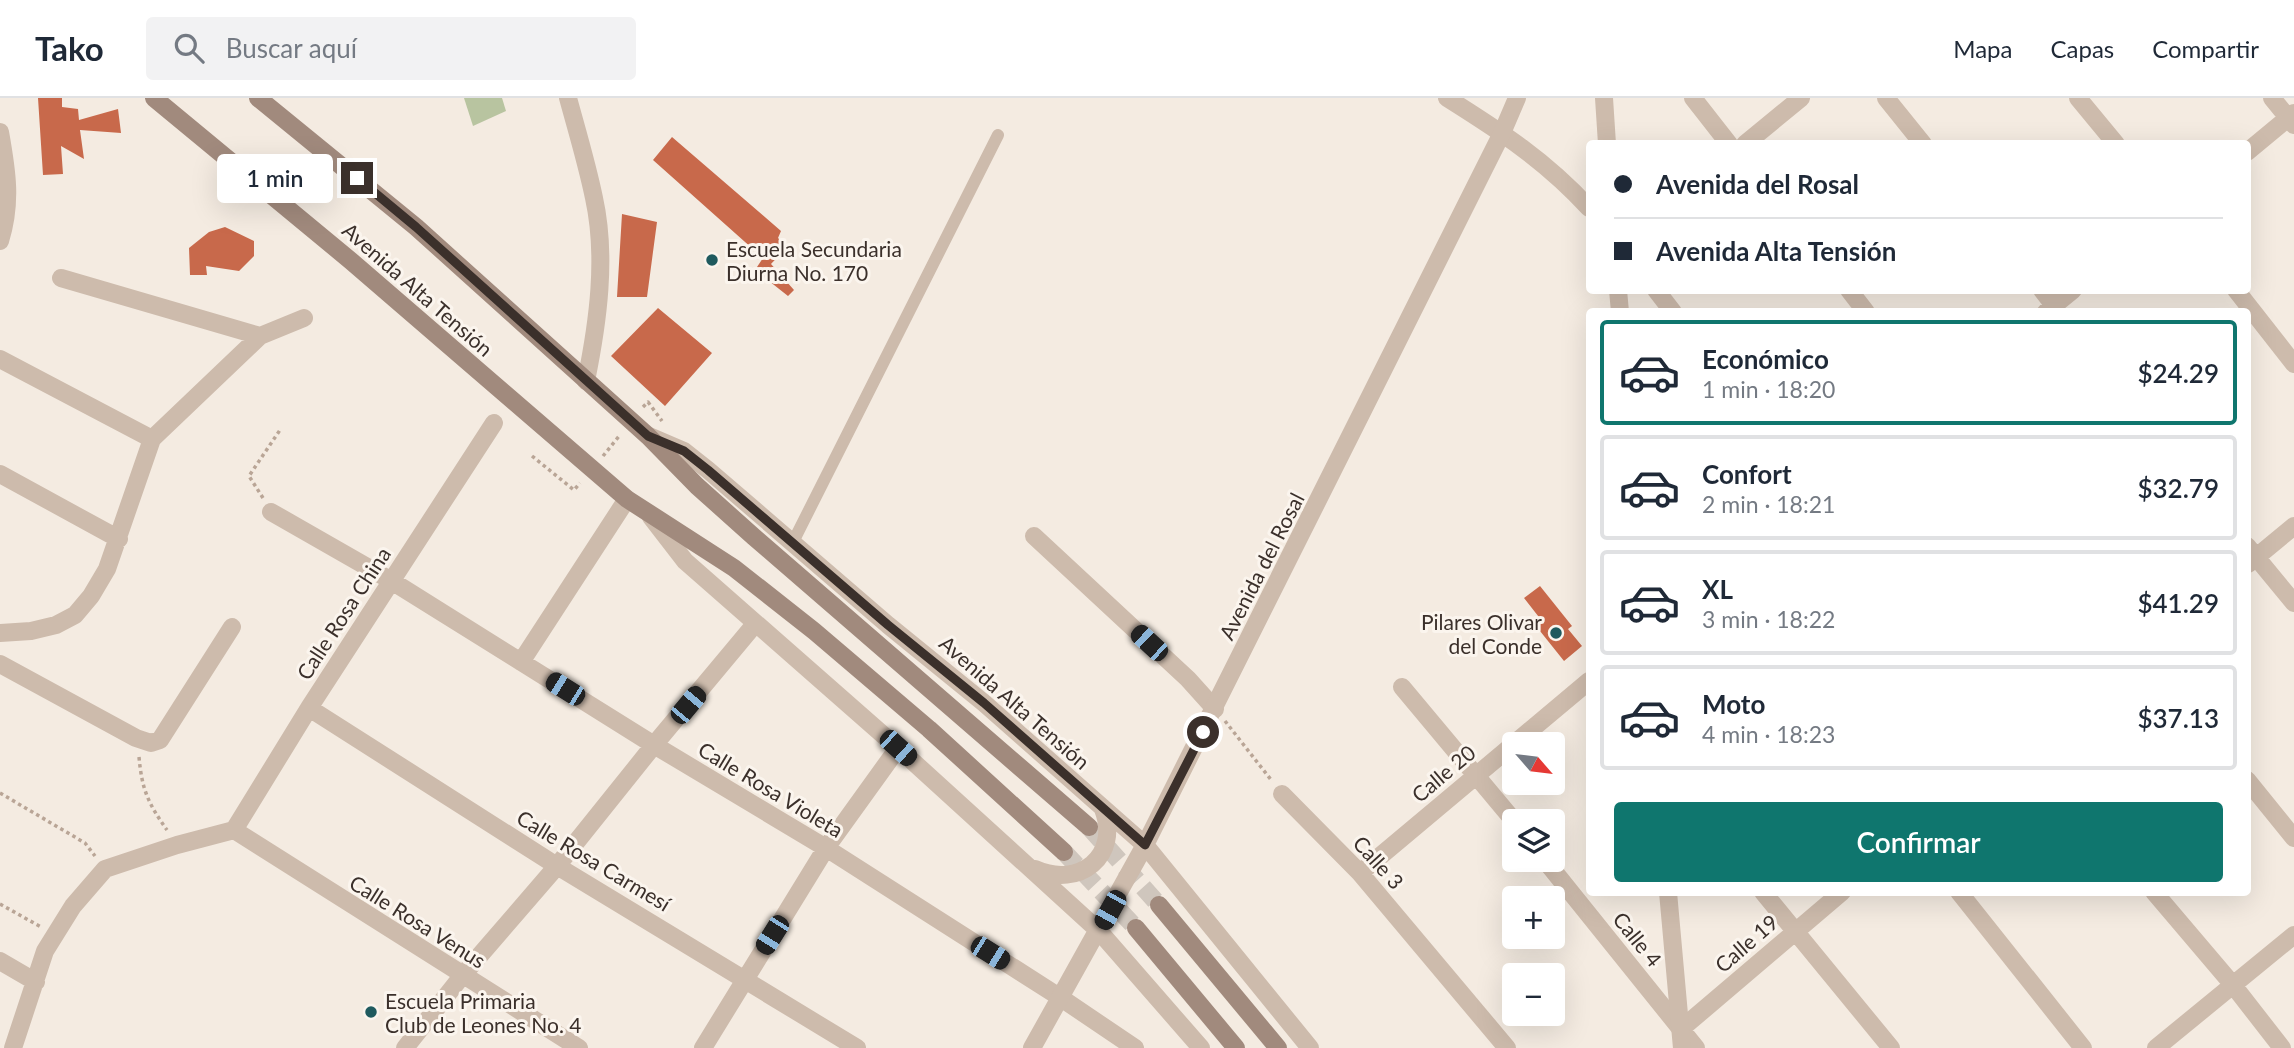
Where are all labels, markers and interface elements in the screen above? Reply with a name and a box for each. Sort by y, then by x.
search box [146,17,636,80]
text: Tako [35,28,104,68]
icon: search [170,29,208,67]
text: Buscar aquí [226,32,357,64]
text: Mapa [1953,34,2012,63]
text: Capas [2050,34,2114,63]
text: Compartir [2152,34,2259,63]
callout: 1 min [217,154,332,202]
route end [341,162,373,194]
text: 1 min [247,164,303,192]
text: Avenida del Rosal [1656,168,1859,200]
street label: Avenida Alta Tensión [338,217,498,361]
text: Avenida Alta Tensión [1656,235,1896,267]
place label: Escuela Secundaria Diurna No. 170 [726,236,902,285]
marker: Escuela Secundaria Diurna No. 170 [704,252,720,268]
icon: car [1618,341,1681,404]
text: Económico [1702,343,1829,375]
text: $24.29 [2137,357,2219,389]
text: 1 min · 18:20 [1702,375,1835,403]
icon: car [1618,456,1681,519]
text: Confort [1702,458,1792,490]
text: $32.79 [2137,472,2219,504]
street label: Avenida del Rosal [1213,488,1309,644]
text: 2 min · 18:21 [1702,490,1835,518]
street label: Calle Rosa China [291,542,395,684]
icon: car [1618,571,1681,634]
text: XL [1702,573,1733,605]
text: $41.29 [2137,587,2219,619]
text: 3 min · 18:22 [1702,605,1835,633]
place label: Pilares Olivar del Conde [1421,609,1542,658]
car [1127,621,1172,665]
marker: Pilares Olivar del Conde [1548,625,1564,641]
street label: Avenida Alta Tensión [935,630,1095,774]
car [542,669,589,709]
car [667,682,710,728]
icon: car [1618,686,1681,749]
text: Moto [1702,688,1765,720]
text: $37.13 [2137,702,2219,734]
route start [1187,716,1219,748]
text: 4 min · 18:23 [1702,720,1835,748]
car [876,726,921,770]
north arrow [1502,732,1564,794]
map controls [1502,732,1565,1026]
street label: Calle Rosa Violeta [694,736,848,842]
street label: Calle 20 [1406,739,1480,807]
button: Confirmar [1614,802,2223,882]
street label: Calle Rosa Carmesí [513,804,676,916]
button: layers [1502,809,1565,872]
street label: Calle 3 [1349,830,1409,894]
street label: Calle Rosa Venus [345,869,491,973]
button: + [1502,886,1565,949]
car [1091,887,1130,933]
street label: Calle 4 [1608,907,1668,971]
street label: Calle 19 [1709,909,1783,977]
car [752,912,793,958]
car [967,933,1014,973]
button: − [1502,963,1565,1026]
place label: Escuela Primaria Club de Leones No. 4 [385,988,581,1037]
marker: Escuela Primaria Club de Leones No. 4 [363,1004,379,1020]

